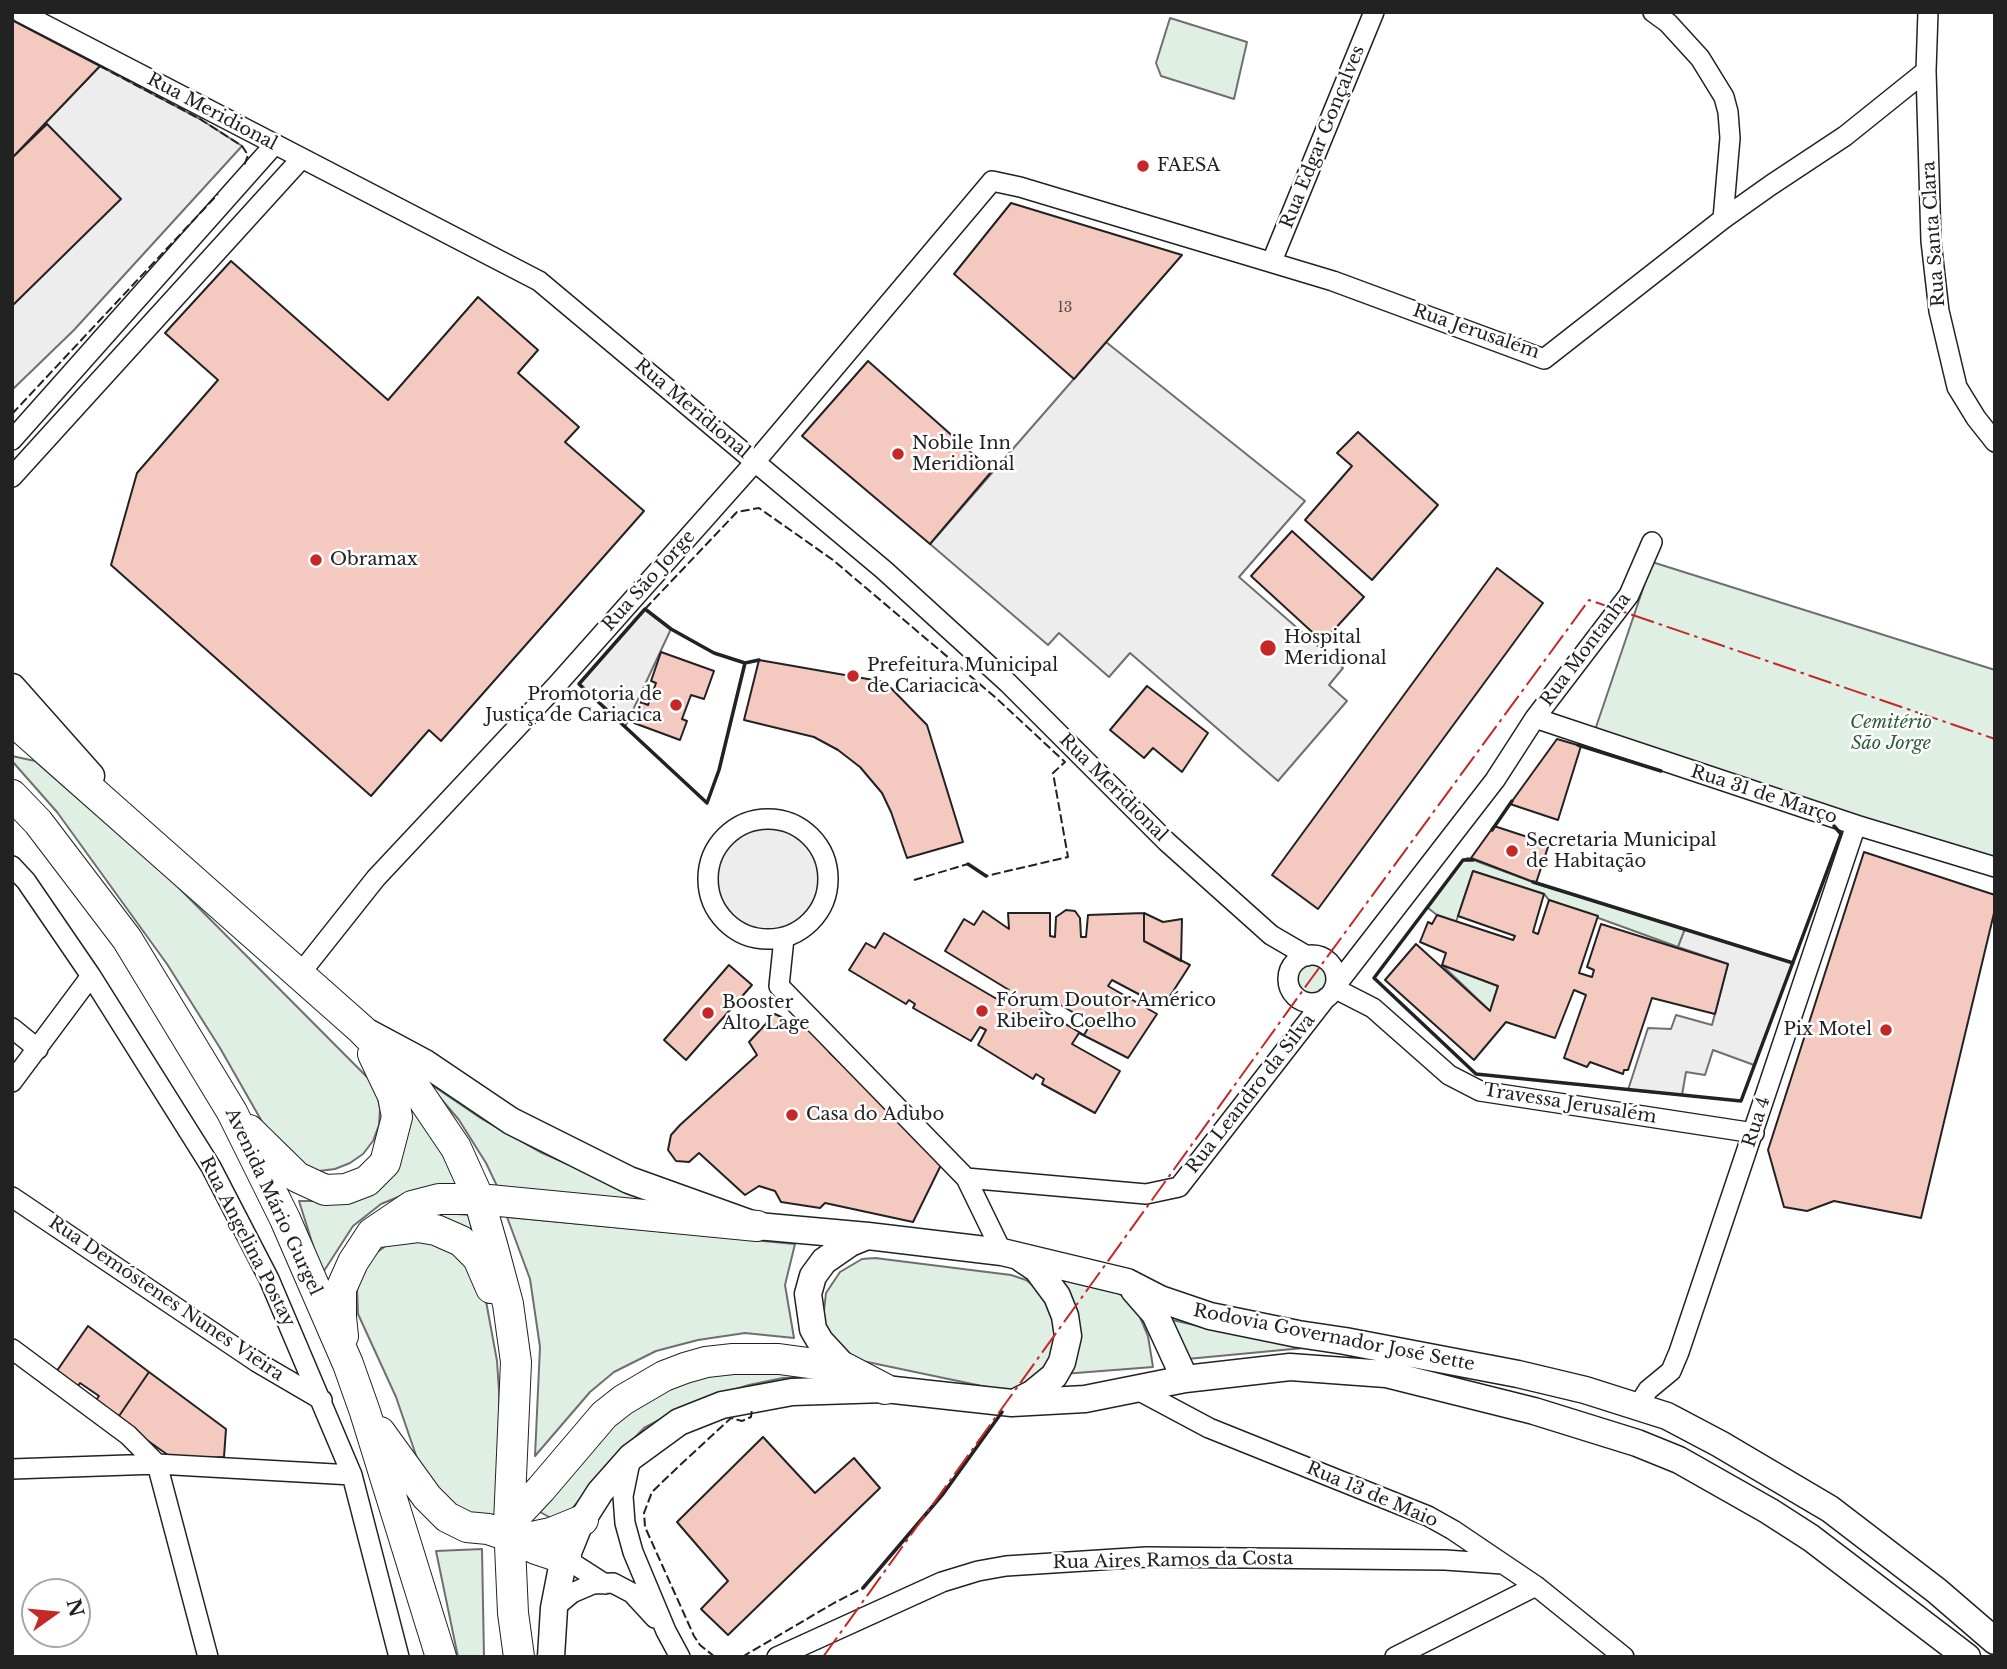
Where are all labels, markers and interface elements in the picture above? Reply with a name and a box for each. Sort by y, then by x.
street label: Rua Edgar Gonçalves [1276,42,1370,232]
street label: Rua Meridional [143,69,281,155]
place label: FAESA [1157,155,1220,177]
marker: FAESA [1135,158,1151,174]
street label: Rua Santa Clara [1918,160,1950,308]
house number: 13 [1058,300,1072,316]
street label: Rua Jerusalém [1410,300,1542,364]
street label: Rua Meridional [630,354,754,464]
place label: Nobile Inn Meridional [912,433,1014,476]
marker: Nobile Inn Meridional [890,446,906,462]
street label: Rua São Jorge [598,526,700,636]
place label: Obramax [330,549,418,571]
marker: Obramax [308,552,324,568]
street label: Rua Montanha [1536,589,1636,711]
place label: Hospital Meridional [1284,627,1386,670]
marker: Hospital Meridional [1258,638,1278,658]
place label: Prefeitura Municipal de Cariacica [867,655,1058,698]
marker: Prefeitura Municipal de Cariacica [845,668,861,684]
place label: Promotoria de Justiça de Cariacica [485,684,662,726]
marker: Promotoria de Justiça de Cariacica [668,697,684,713]
park label: Cemitério São Jorge [1850,712,1932,754]
street label: Rua Meridional [1054,729,1172,847]
street label: Rua 31 de Março [1688,761,1840,829]
place label: Secretaria Municipal de Habitação [1526,830,1717,872]
marker: Secretaria Municipal de Habitação [1504,843,1520,859]
place label: Fórum Doutor Américo Ribeiro Coelho [996,990,1216,1032]
place label: Booster Alto Lage [722,992,810,1034]
marker: Fórum Doutor Américo Ribeiro Coelho [974,1003,990,1019]
marker: Booster Alto Lage [700,1005,716,1021]
street label: Rua Leandro da Silva [1182,1010,1320,1178]
place label: Pix Motel [1783,1019,1872,1041]
marker: Pix Motel [1878,1022,1894,1038]
street label: Travessa Jerusalém [1482,1080,1658,1128]
street label: Rua 4 [1739,1094,1775,1150]
place label: Casa do Adubo [806,1104,944,1126]
street label: Avenida Mário Gurgel [220,1105,326,1299]
marker: Casa do Adubo [784,1107,800,1123]
street label: Rua Angelina Postay [195,1153,299,1331]
street label: Rua Demóstenes Nunes Vieira [44,1212,288,1386]
street label: Rodovia Governador José Sette [1192,1300,1476,1376]
street label: Rua 13 de Maio [1303,1458,1441,1532]
street label: Rua Aires Ramos da Costa [1053,1548,1293,1574]
north arrow [21,1578,91,1648]
text: N [61,1596,88,1620]

